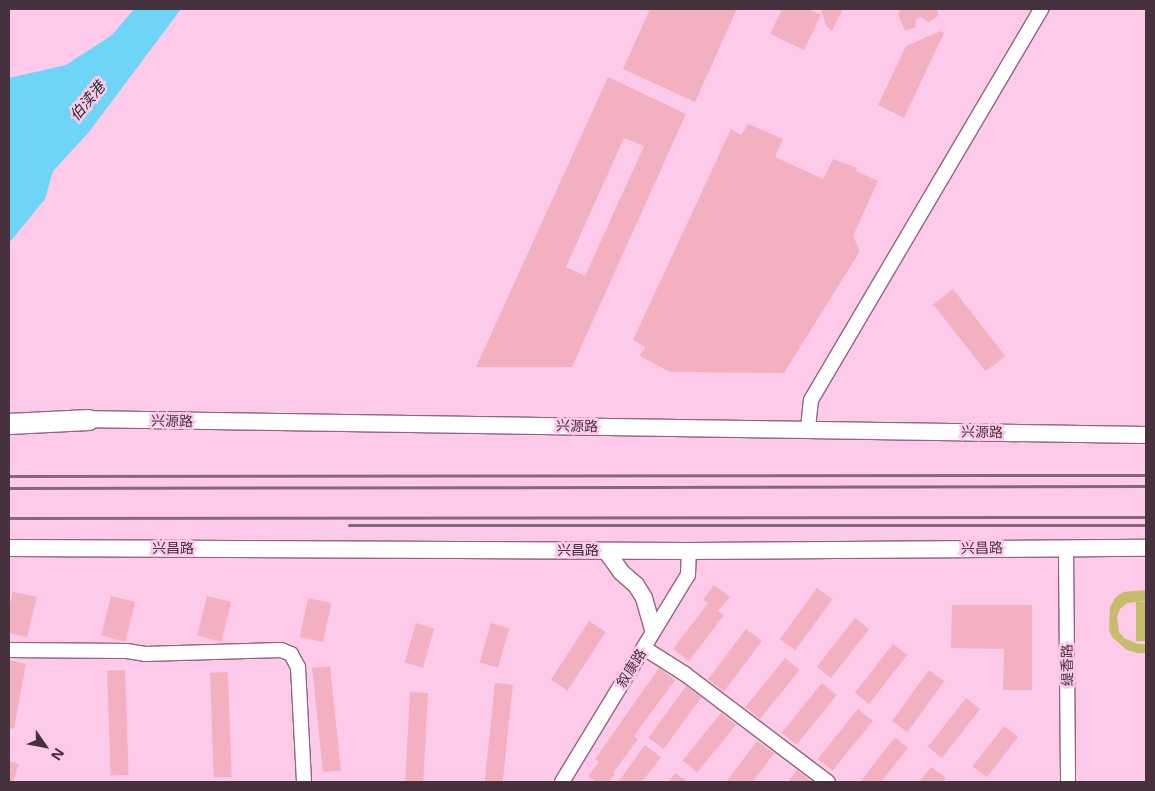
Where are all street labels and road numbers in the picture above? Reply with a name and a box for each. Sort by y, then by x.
street label: 兴源路 [151,412,193,430]
street label: 兴源路 [556,417,598,435]
street label: 兴源路 [961,423,1003,441]
street label: 兴昌路 [961,539,1003,557]
street label: 兴昌路 [152,540,194,556]
street label: 兴昌路 [557,542,599,558]
street label: 缇香路 [1058,644,1076,686]
street label: 叙康路 [613,646,649,690]

